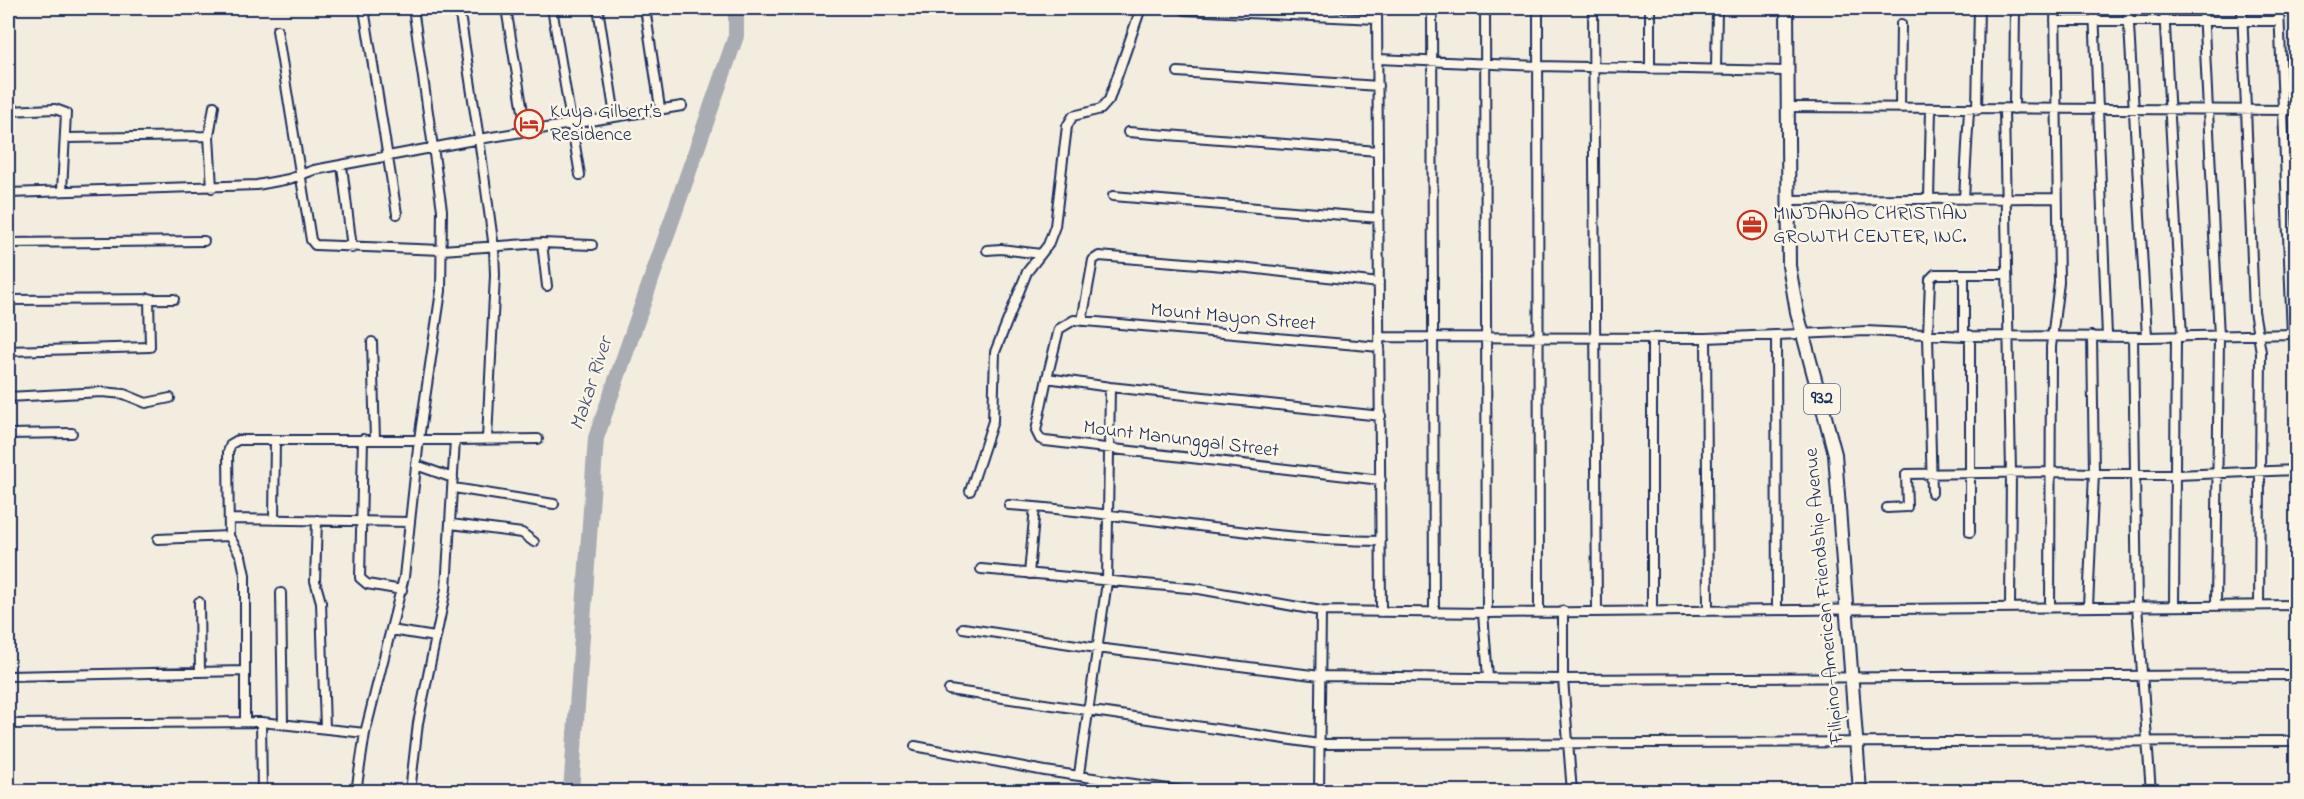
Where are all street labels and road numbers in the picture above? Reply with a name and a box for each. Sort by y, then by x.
street label: Mount Mayon Street [1149,296,1317,340]
road number: 932 [1804,384,1840,414]
street label: Mount Manunggal Street [1081,414,1281,467]
street label: Filipino-American Friendship Avenue [1798,447,1852,746]

